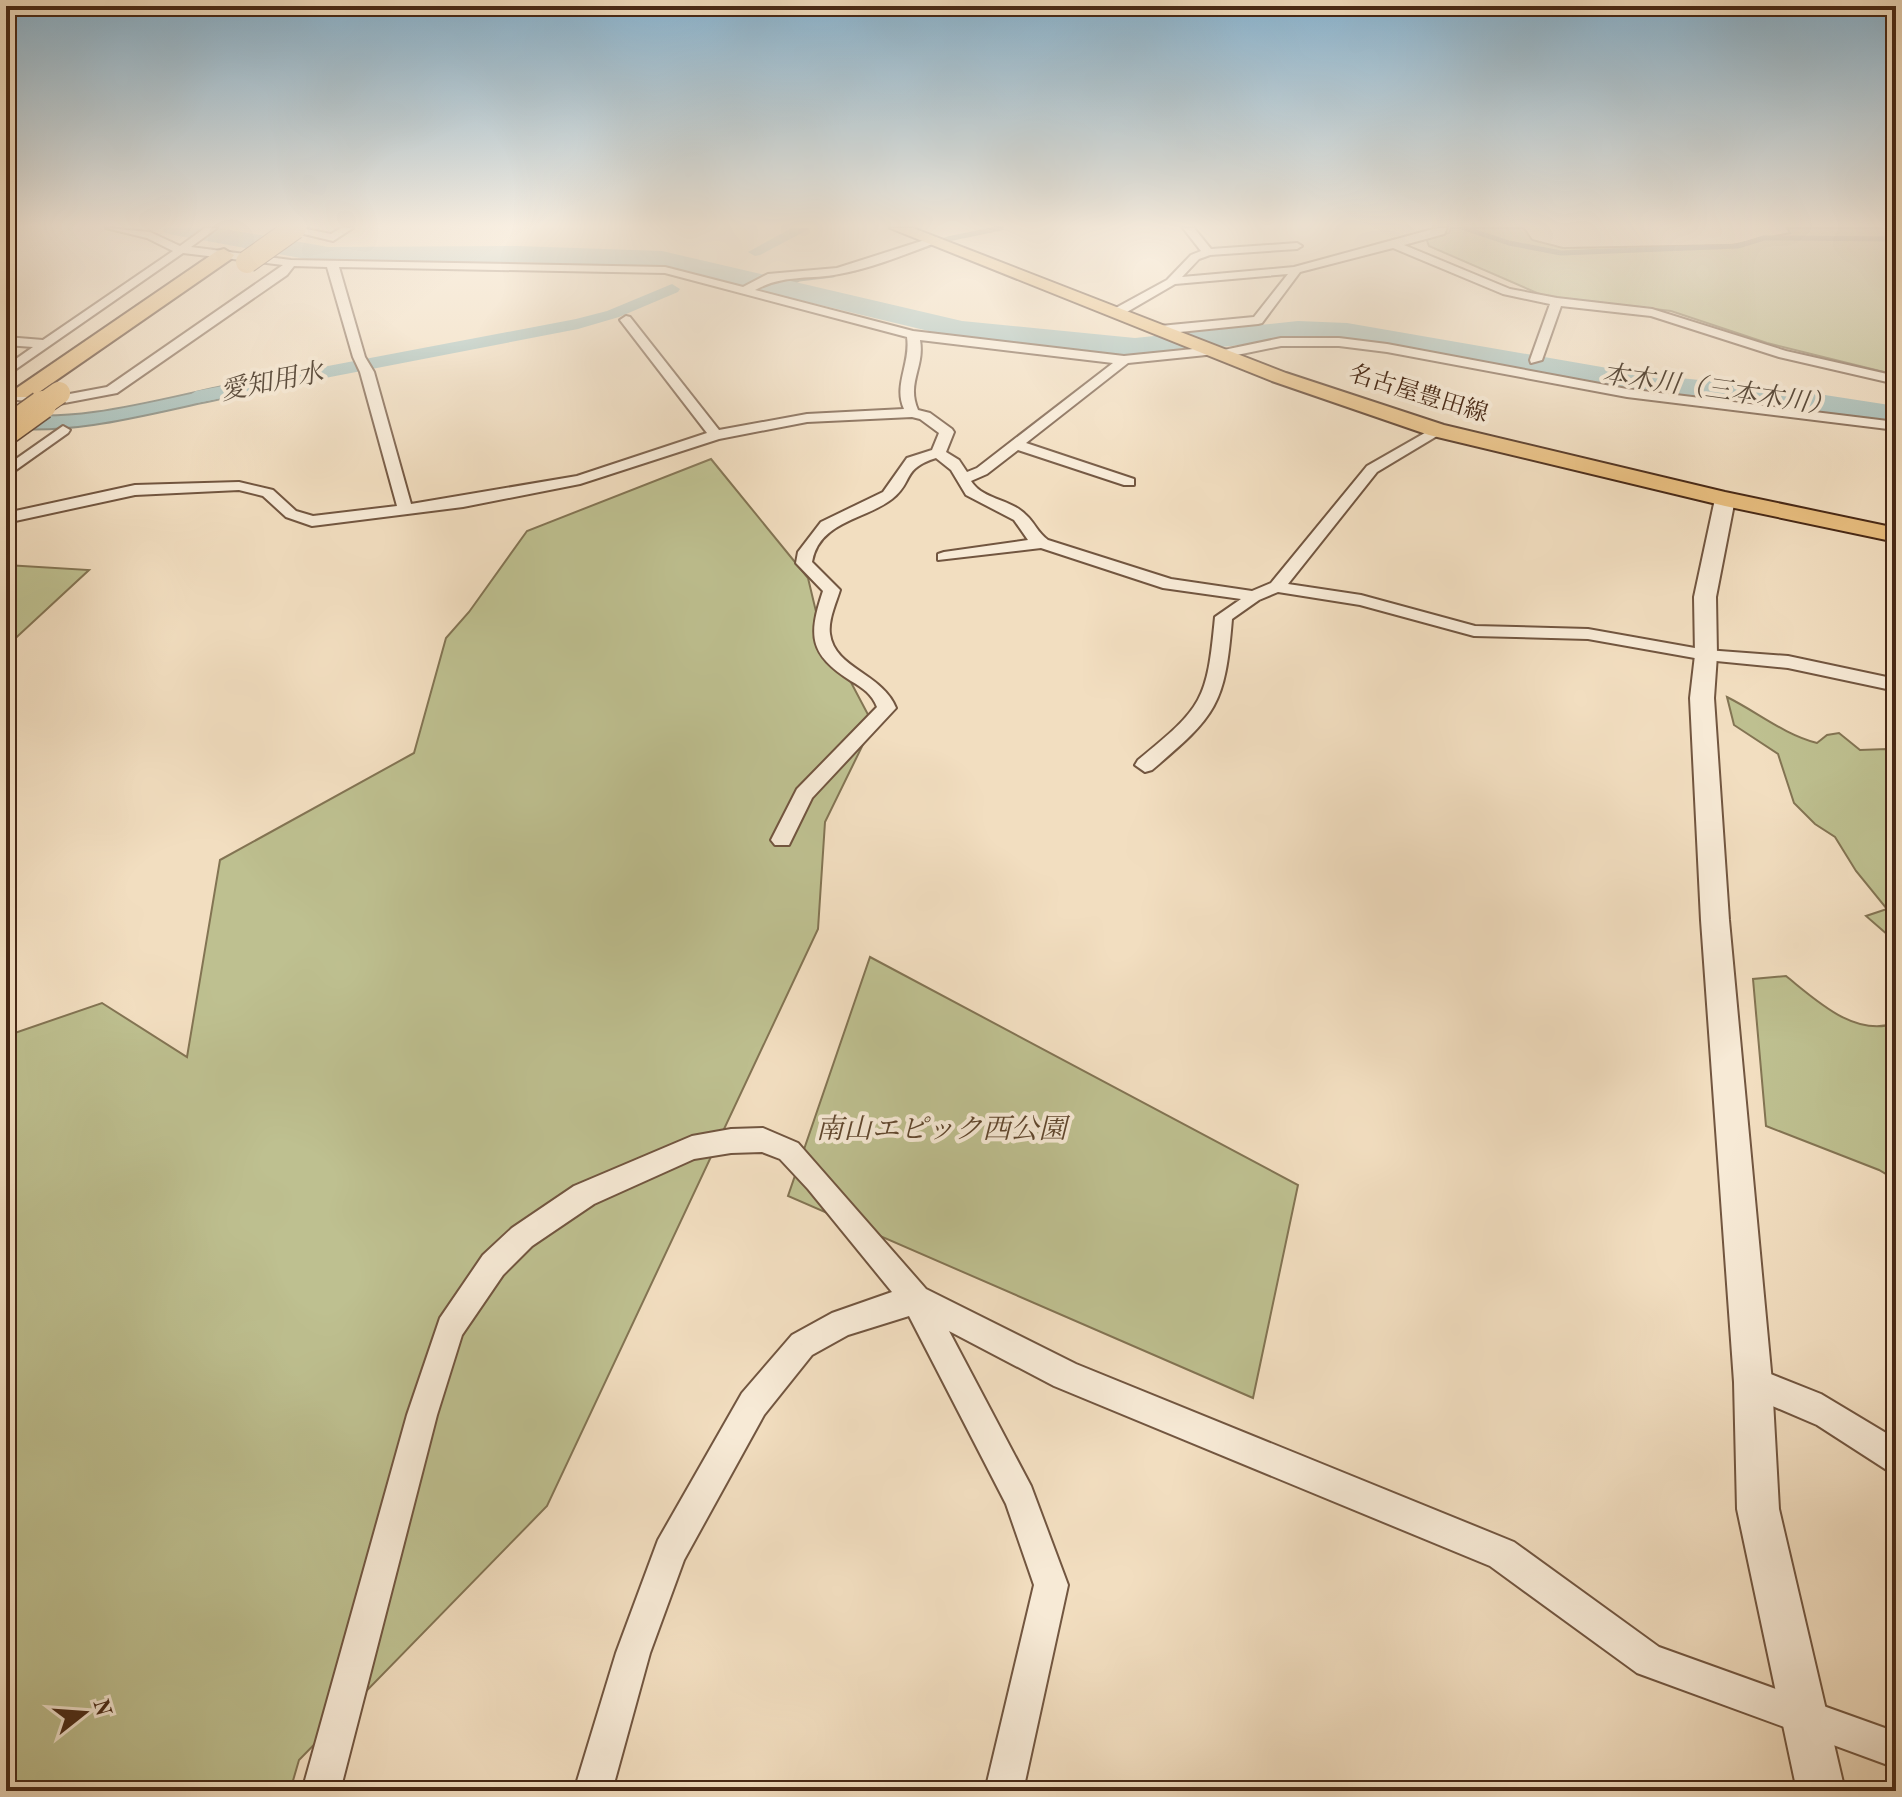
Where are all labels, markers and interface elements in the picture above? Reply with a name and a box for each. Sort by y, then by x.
water label: 愛知用水 [218,358,328,406]
water label: 本木川（三本木川） [1600,359,1836,420]
street label: 名古屋豊田線 [1346,360,1491,428]
park label: 南山エピック西公園 [816,1114,1070,1145]
north arrow [44,1673,124,1753]
text: N [88,1696,114,1719]

